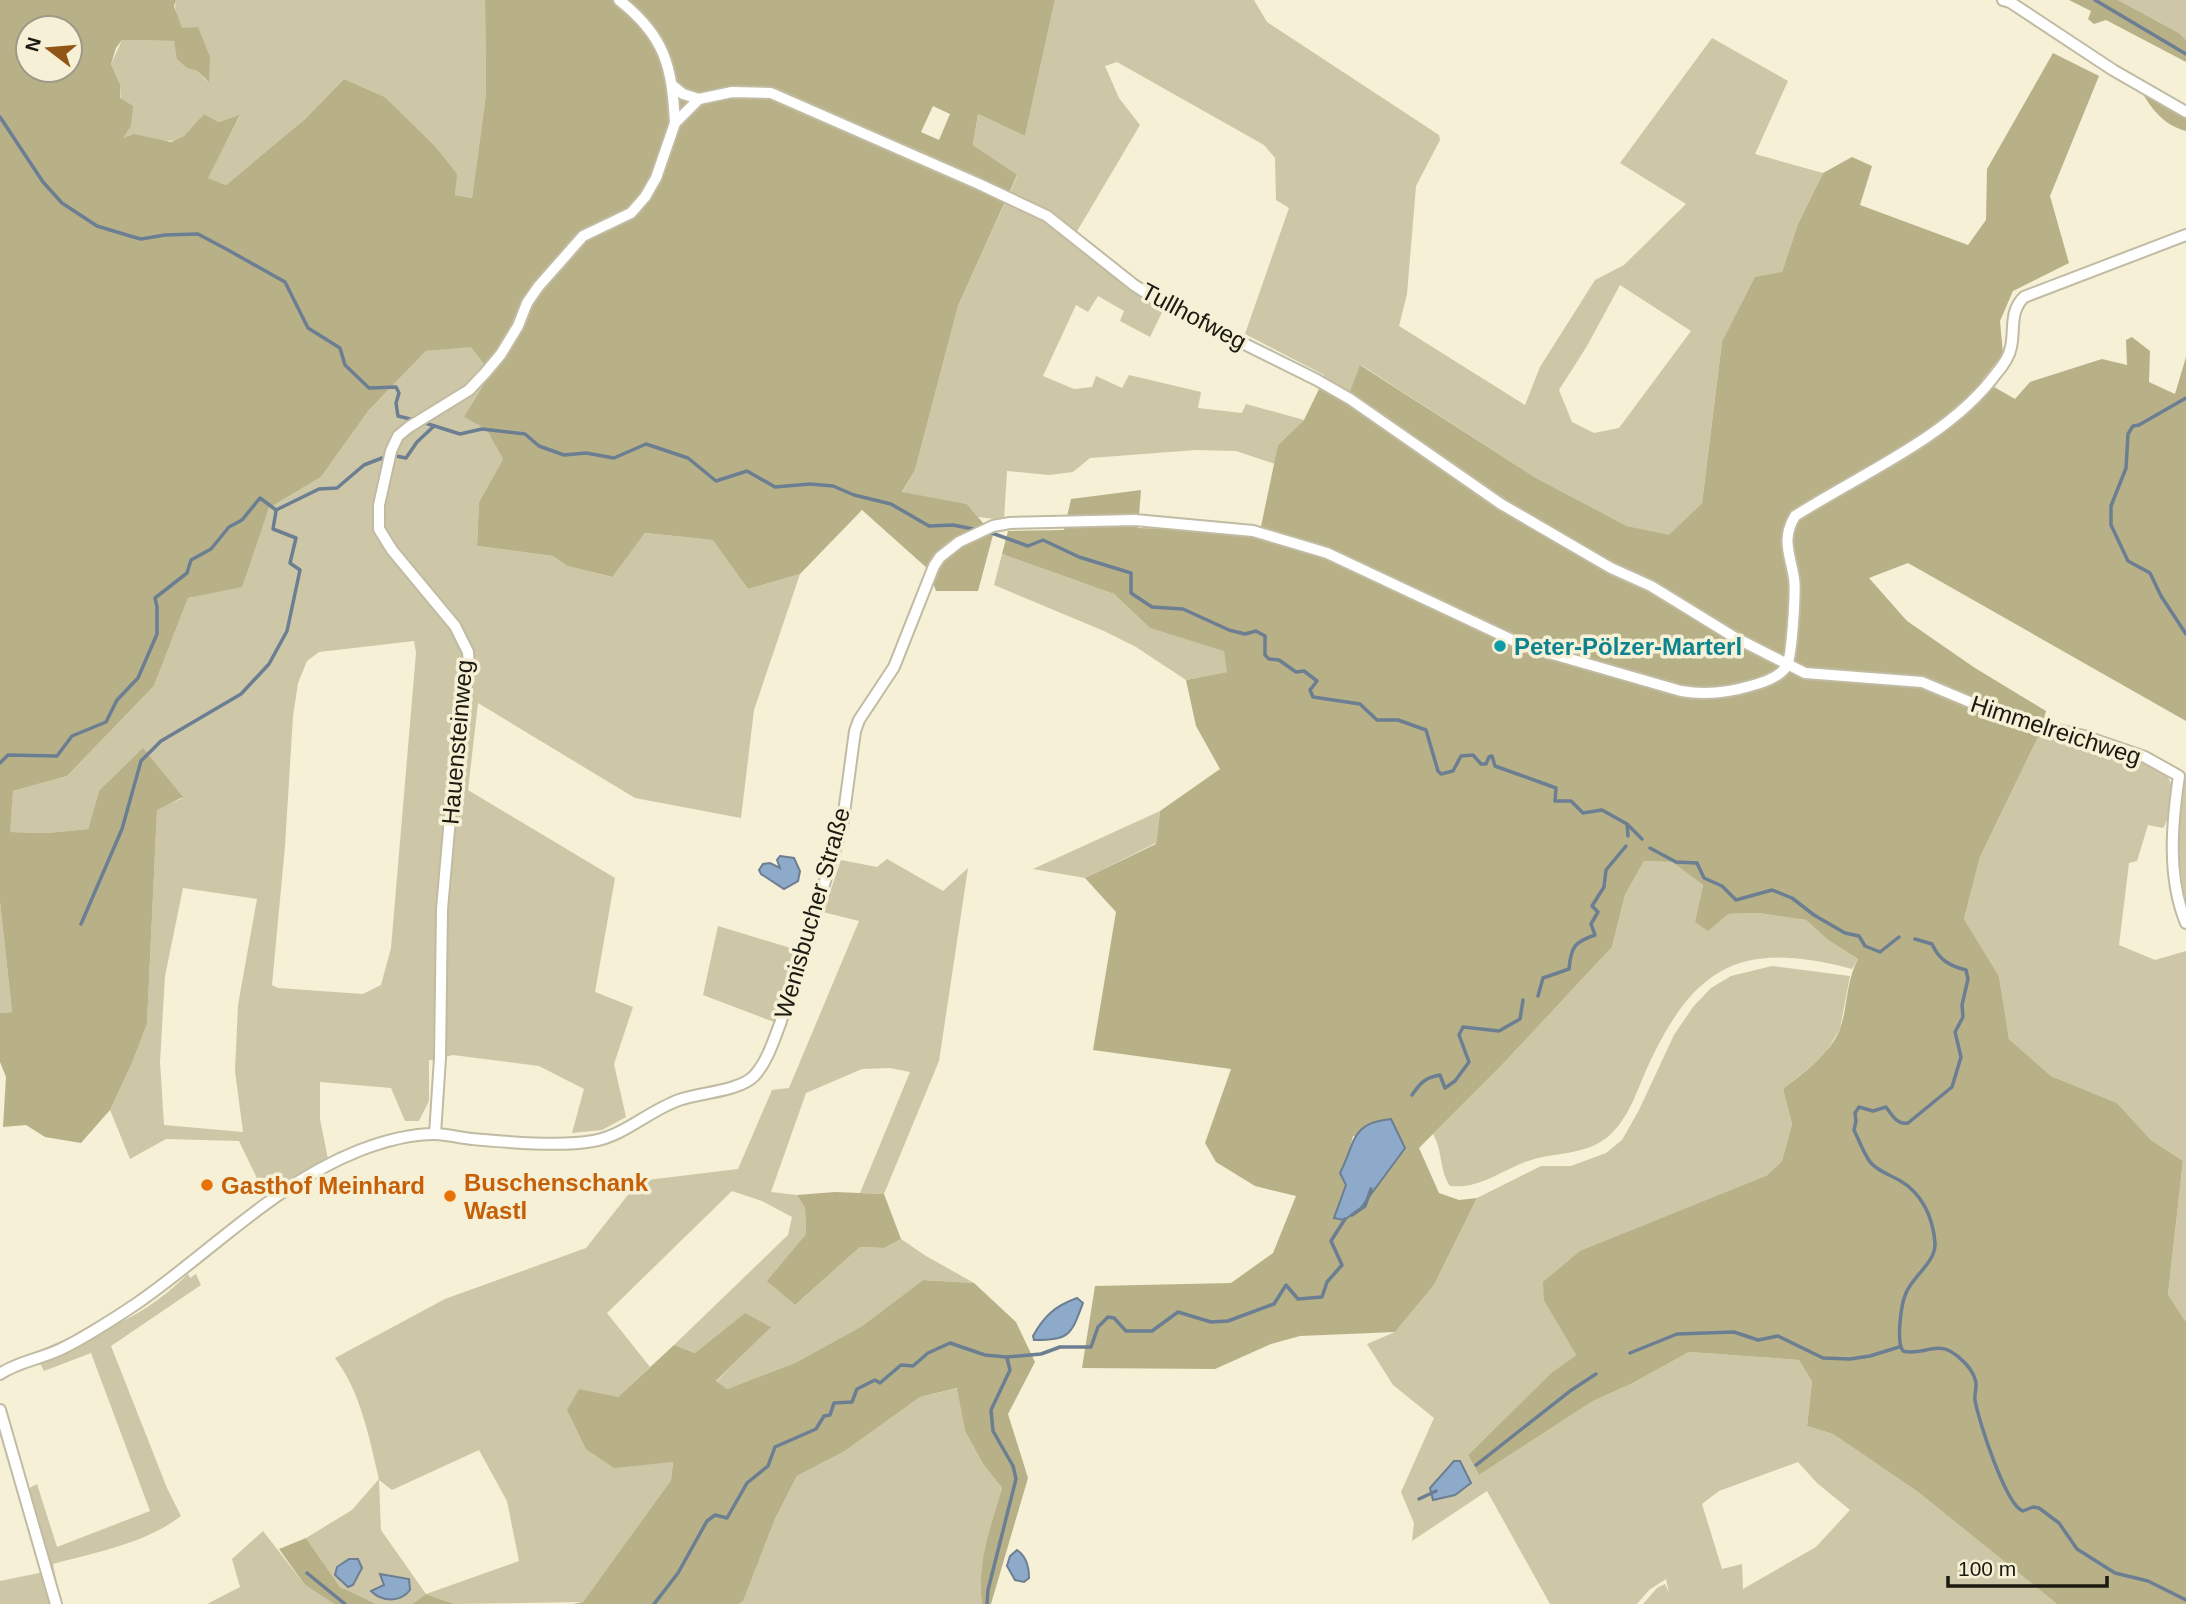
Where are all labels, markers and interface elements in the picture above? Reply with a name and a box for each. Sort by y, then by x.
north arrow [14,14,84,84]
text: N [21,35,45,54]
street label: Tullhofweg [1137,277,1251,355]
place label: Peter-Pölzer-Marterl [1514,633,1742,660]
marker: Peter-Pölzer-Marterl [1492,638,1508,654]
street label: Hauensteinweg [436,658,478,826]
street label: Himmelreichweg [1967,690,2145,770]
street label: Wenisbucher Straße [769,804,855,1022]
place label: Buschenschank Wastl [464,1169,649,1224]
place label: Gasthof Meinhard [221,1172,425,1199]
marker: Gasthof Meinhard [199,1177,215,1193]
marker: Buschenschank Wastl [442,1188,458,1204]
scale bar [1948,1544,2107,1588]
text: 100 m [1958,1557,2016,1580]

